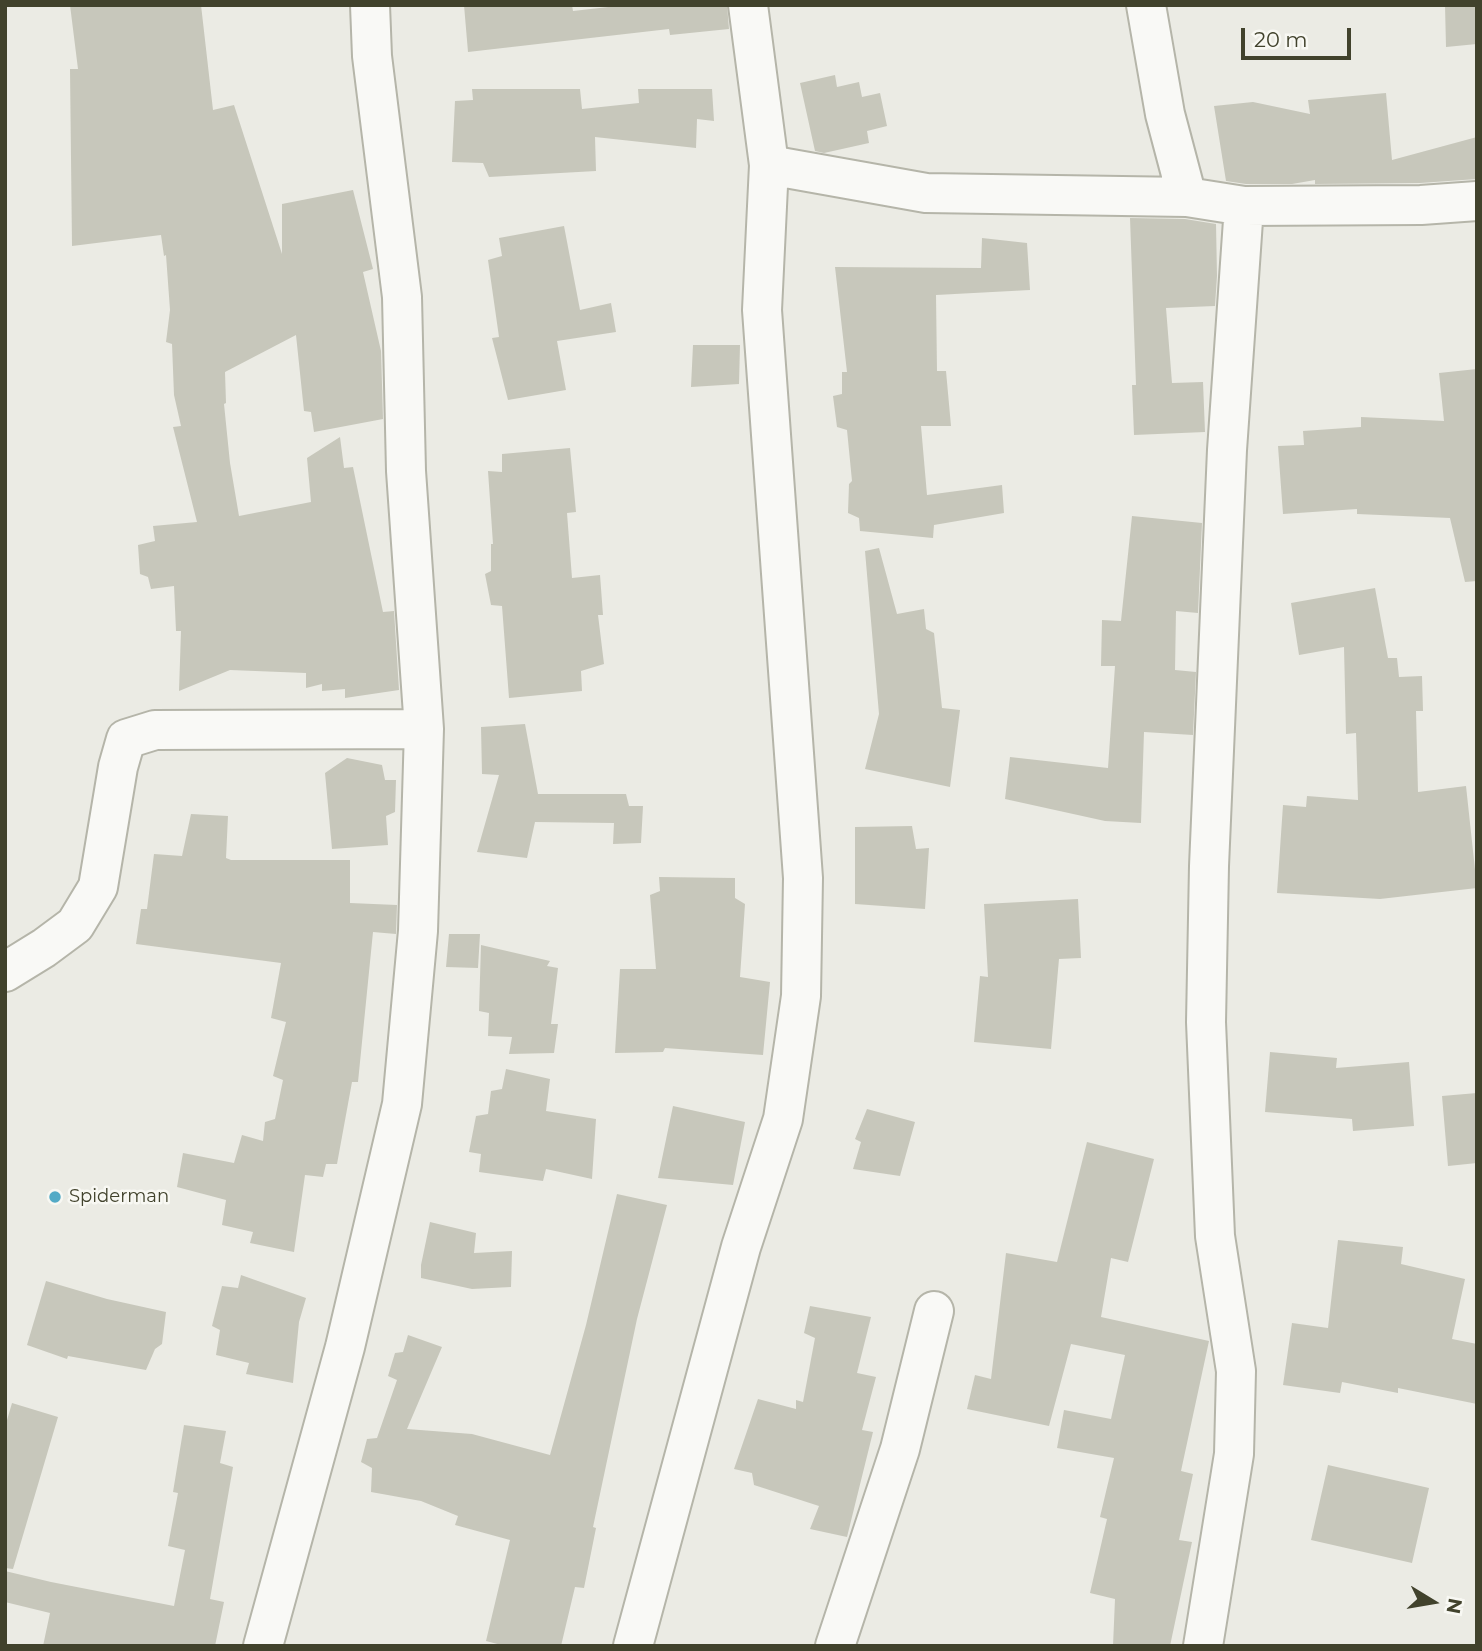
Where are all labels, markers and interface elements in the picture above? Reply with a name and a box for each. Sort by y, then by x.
scale bar [1244,14,1354,58]
text: 20 m [1254,27,1308,52]
place label: Spiderman [69,1186,169,1208]
marker: Spiderman [47,1189,63,1205]
north arrow [1398,1567,1468,1637]
text: N [1441,1596,1467,1616]

